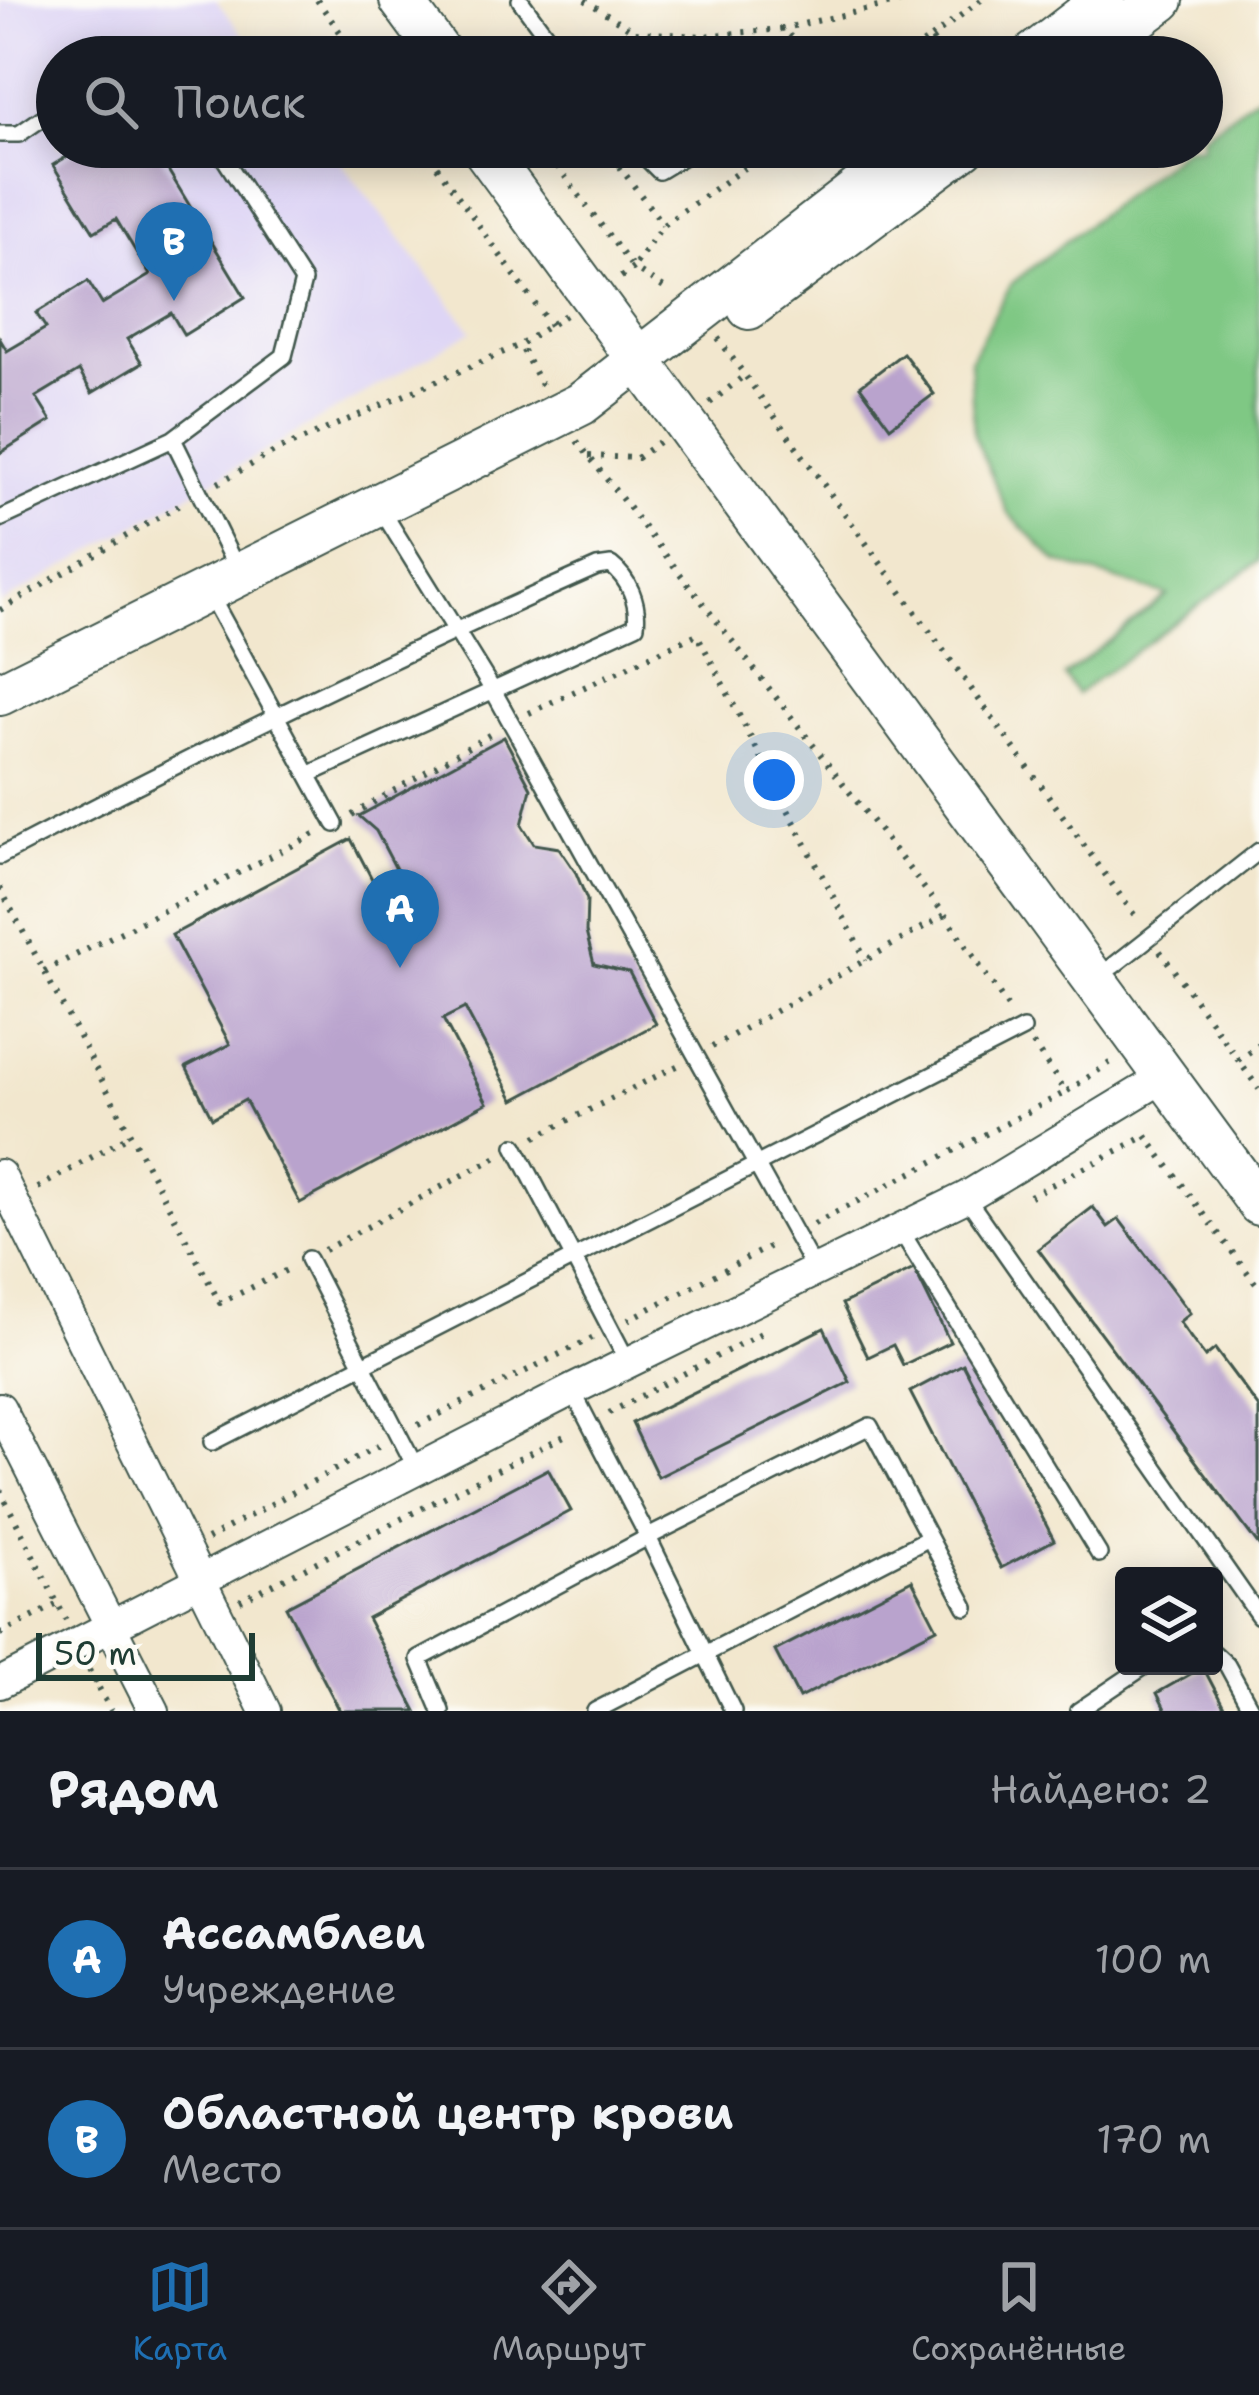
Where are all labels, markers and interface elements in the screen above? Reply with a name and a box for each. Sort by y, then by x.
search box [36,36,1223,168]
icon: search [78,69,144,135]
text: Поиск [174,72,305,132]
pin: B [135,202,213,301]
your location [744,750,804,810]
pin: A [361,869,439,968]
map controls [1115,1567,1223,1675]
button: layers [1115,1567,1223,1675]
scale bar [36,1627,255,1680]
text: 50 m [54,1631,137,1676]
text: Рядом [48,1755,219,1823]
text: Найдено: 2 [990,1763,1211,1815]
text: Ассамблеи [162,1903,425,1963]
text: A [72,1933,102,1985]
text: 100 m [1095,1933,1211,1985]
text: Учреждение [162,1963,397,2015]
text: Областной центр крови [162,2083,733,2143]
text: B [75,2113,99,2165]
text: 170 m [1096,2113,1211,2165]
text: Место [162,2143,283,2195]
tab: Карта [133,2254,227,2371]
tab: Маршрут [492,2254,646,2371]
tab: Сохранённые [911,2254,1126,2371]

